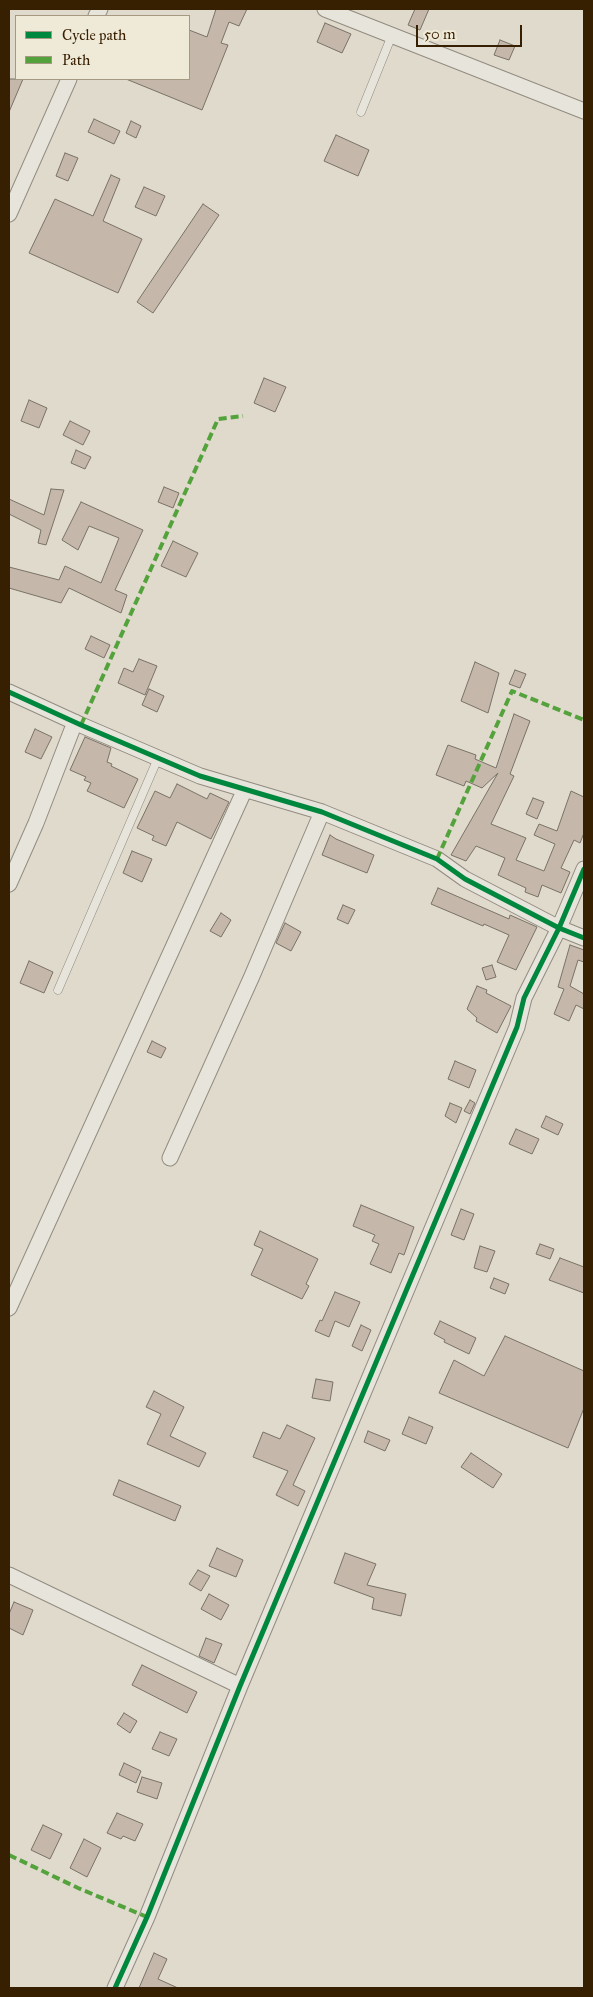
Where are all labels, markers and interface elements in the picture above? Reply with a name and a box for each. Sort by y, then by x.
legend [15,15,190,80]
scale bar [418,15,524,47]
text: 50 m [424,25,456,43]
text: Cycle path [62,26,126,44]
text: Path [62,51,90,69]

